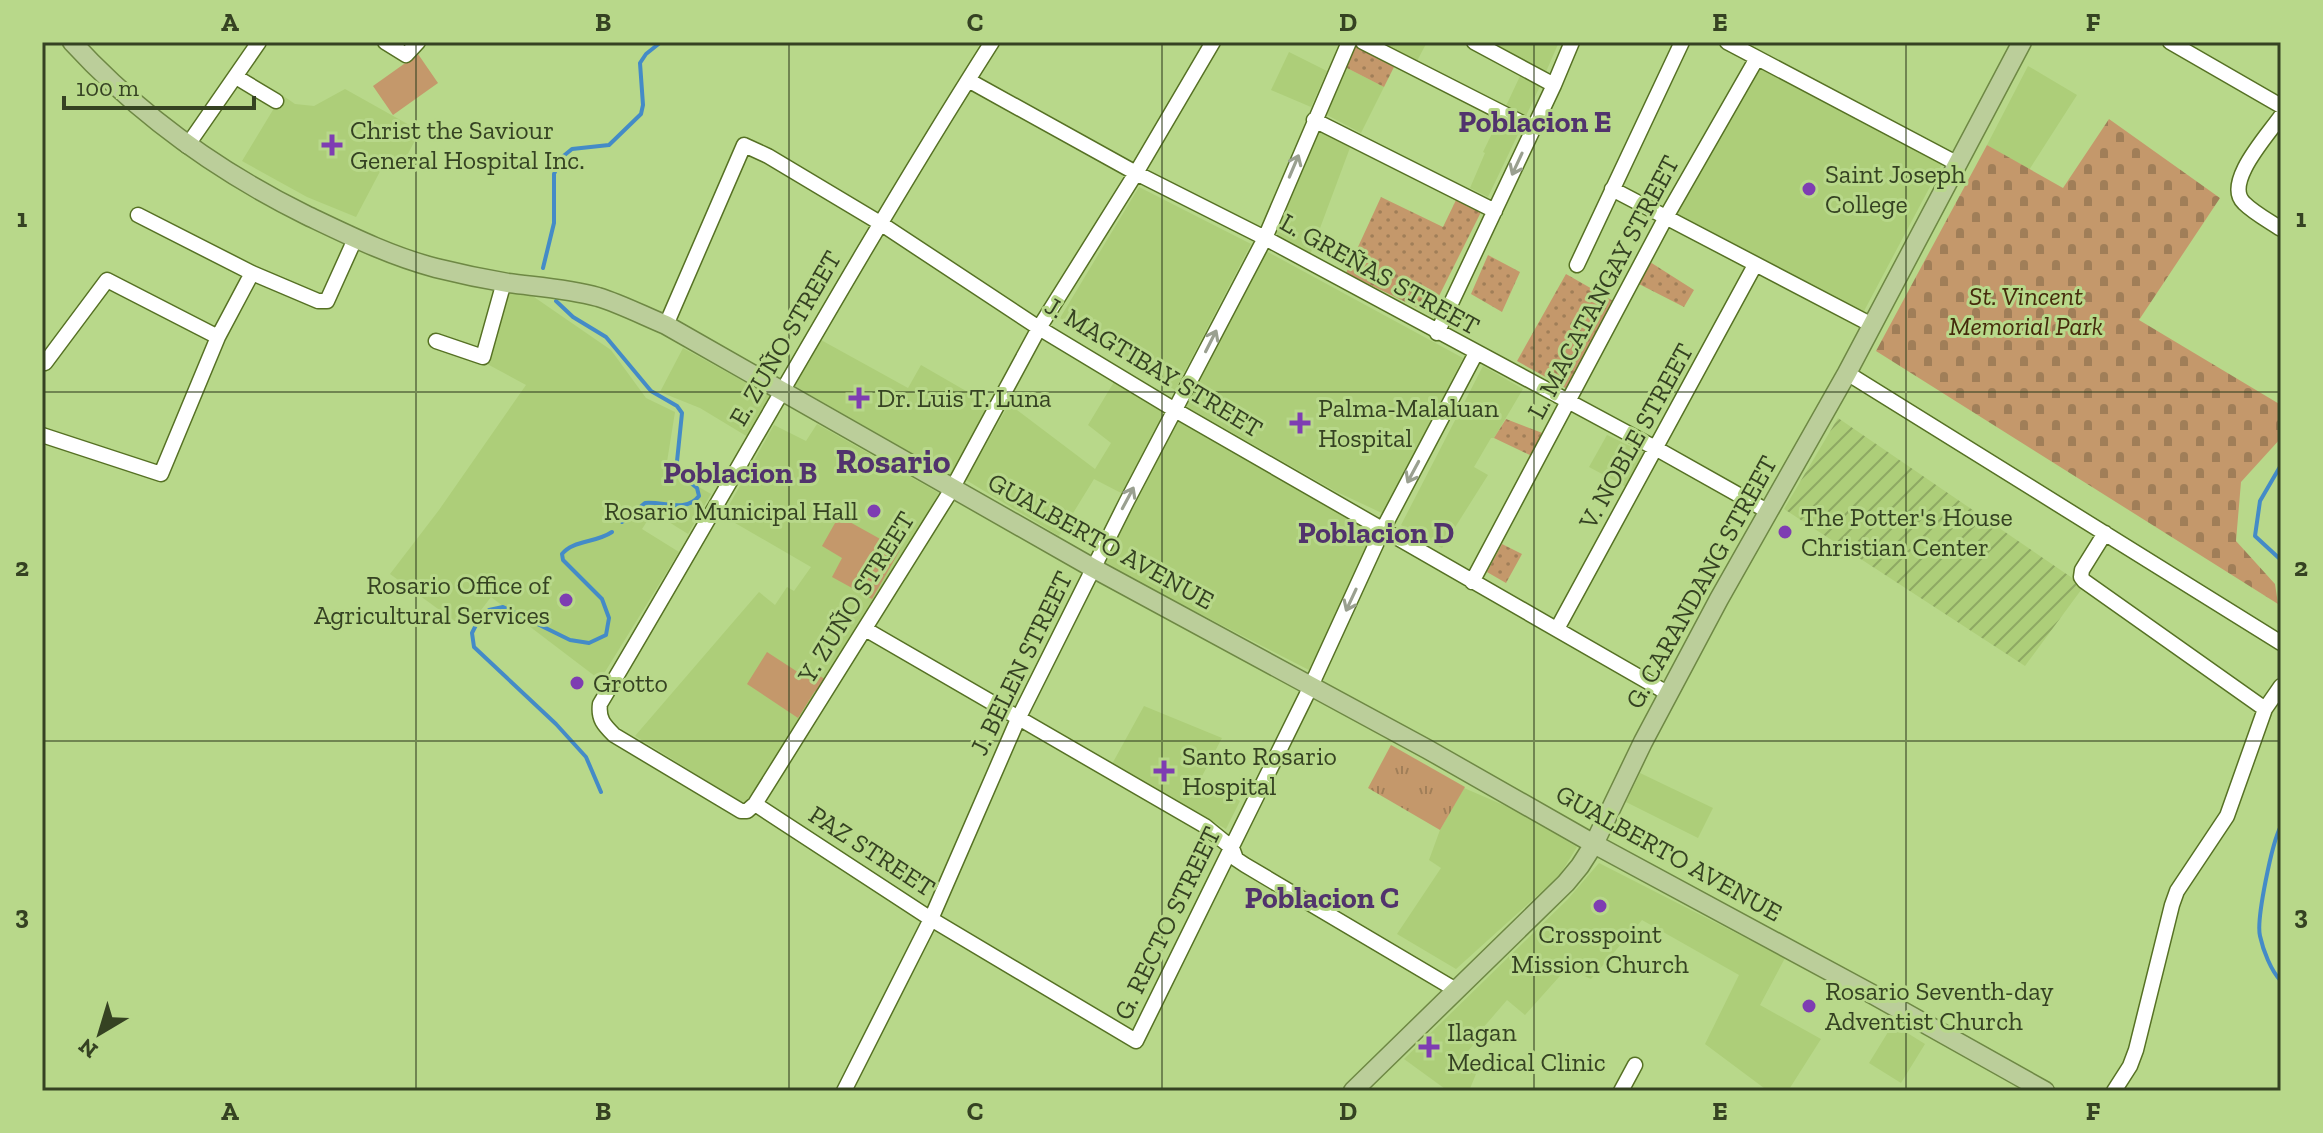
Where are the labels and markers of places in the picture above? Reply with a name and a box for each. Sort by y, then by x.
place label: Christ the Saviour General Hospital Inc. [350,114,585,176]
marker: Christ the Saviour General Hospital Inc. [321,134,343,156]
place label: Saint Joseph College [1825,158,1966,220]
marker: Saint Joseph College [1800,180,1818,198]
place label: Dr. Luis T. Luna [877,382,1052,414]
marker: Dr. Luis T. Luna [848,387,870,409]
place label: Palma-Malaluan Hospital [1318,392,1499,454]
marker: Palma-Malaluan Hospital [1289,412,1311,434]
place label: Rosario Municipal Hall [604,495,858,527]
place label: The Potter's House Christian Center [1801,501,2013,563]
marker: Rosario Municipal Hall [865,502,883,520]
marker: The Potter's House Christian Center [1776,523,1794,541]
place label: Rosario Office of Agricultural Services [314,569,552,631]
marker: Rosario Office of Agricultural Services [557,591,575,609]
place label: Grotto [593,667,668,699]
marker: Grotto [568,674,586,692]
place label: Santo Rosario Hospital [1182,740,1337,802]
marker: Santo Rosario Hospital [1153,760,1175,782]
marker: Crosspoint Mission Church [1591,897,1609,915]
place label: Crosspoint Mission Church [1511,918,1689,980]
place label: Rosario Seventh-day Adventist Church [1825,975,2054,1037]
marker: Rosario Seventh-day Adventist Church [1800,997,1818,1015]
place label: Ilagan Medical Clinic [1447,1016,1606,1078]
marker: Ilagan Medical Clinic [1418,1036,1440,1058]

